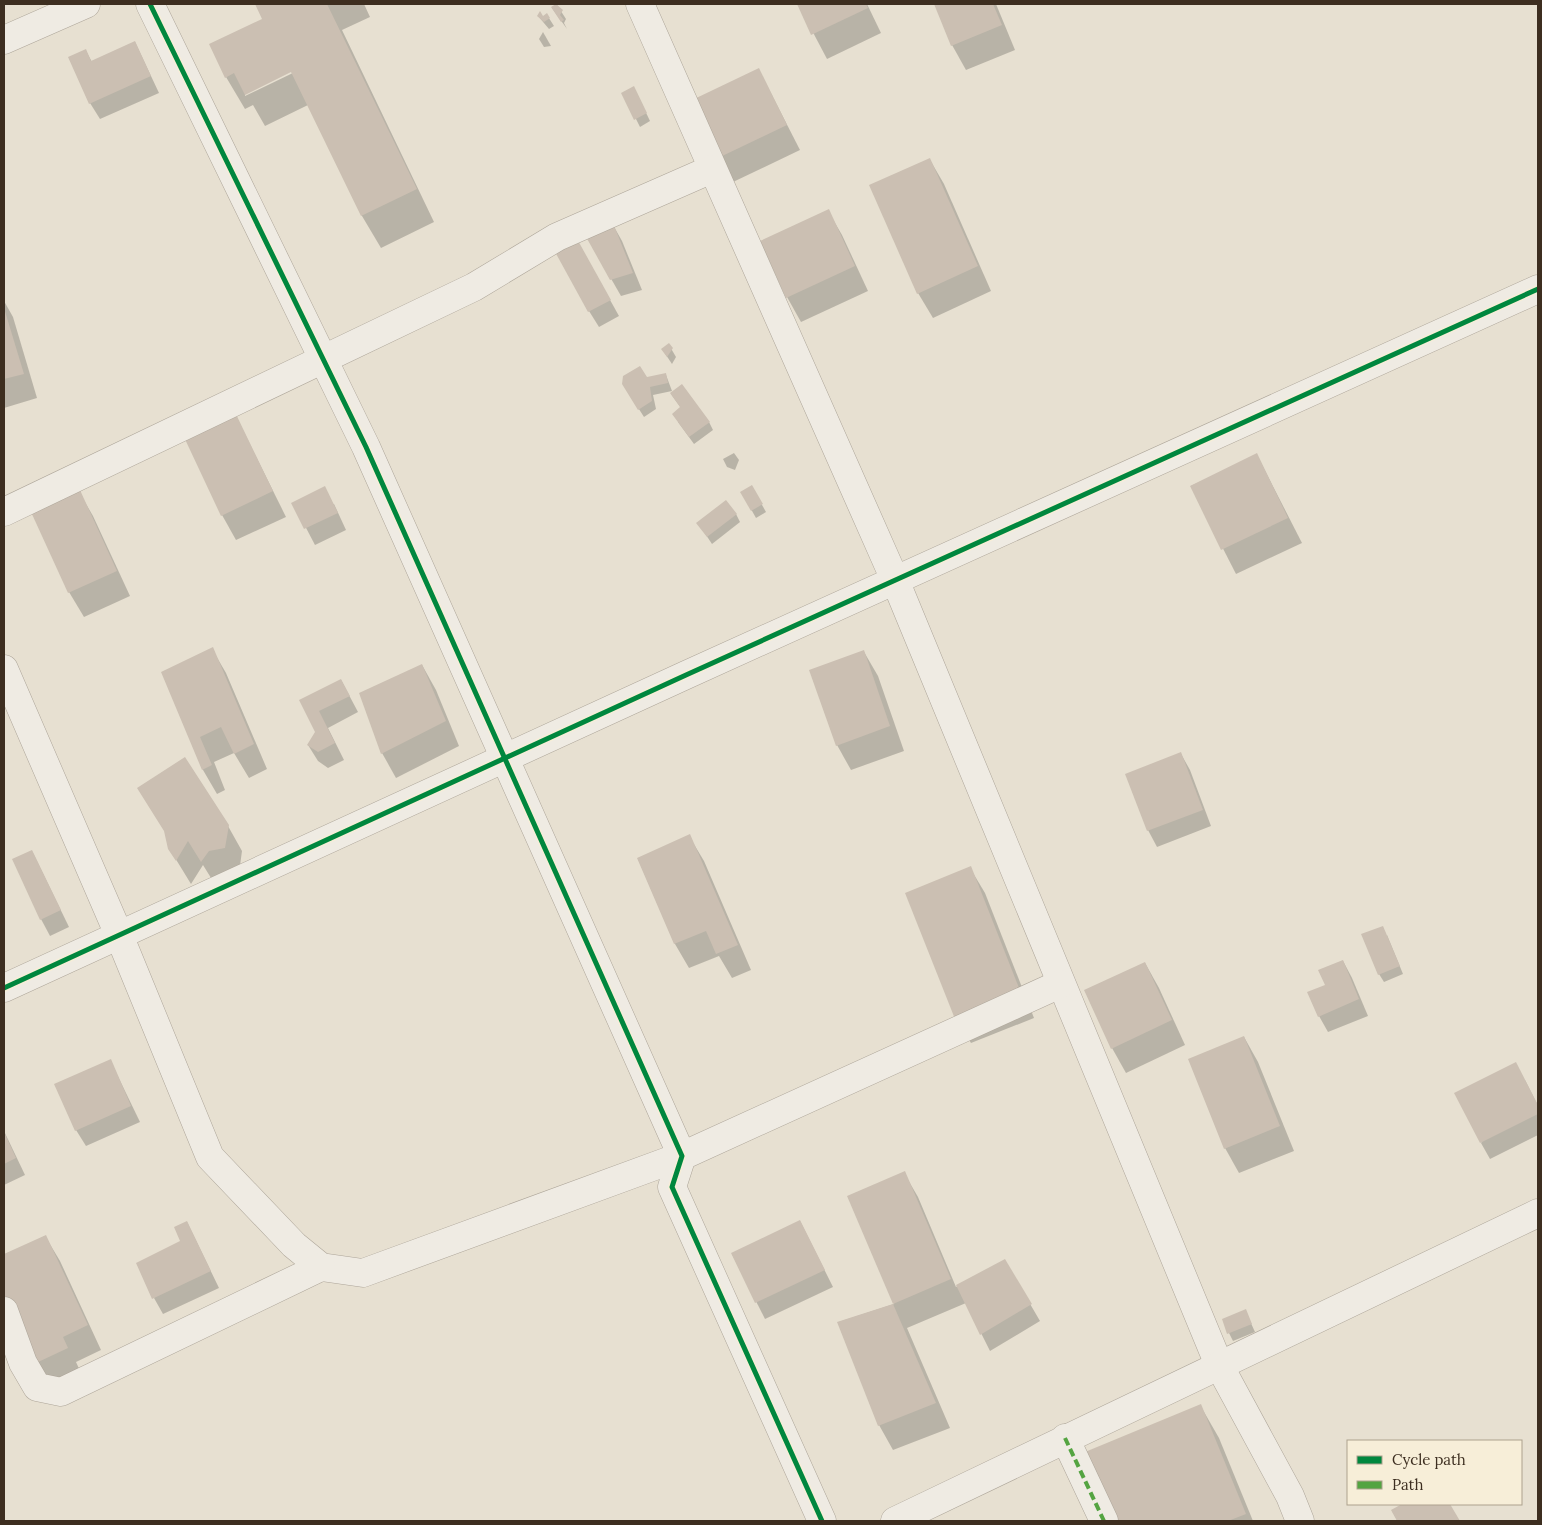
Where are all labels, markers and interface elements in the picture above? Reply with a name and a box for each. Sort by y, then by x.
legend [1347,1440,1522,1505]
text: Cycle path [1392,1450,1466,1469]
text: Path [1392,1475,1423,1494]

